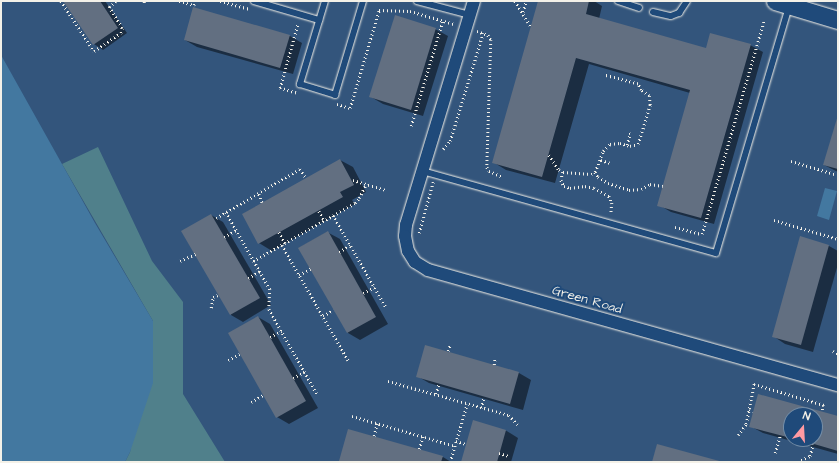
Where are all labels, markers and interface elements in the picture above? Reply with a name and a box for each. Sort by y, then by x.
street label: Green Road [550,283,624,317]
north arrow [783,407,823,447]
text: N [801,408,812,424]

